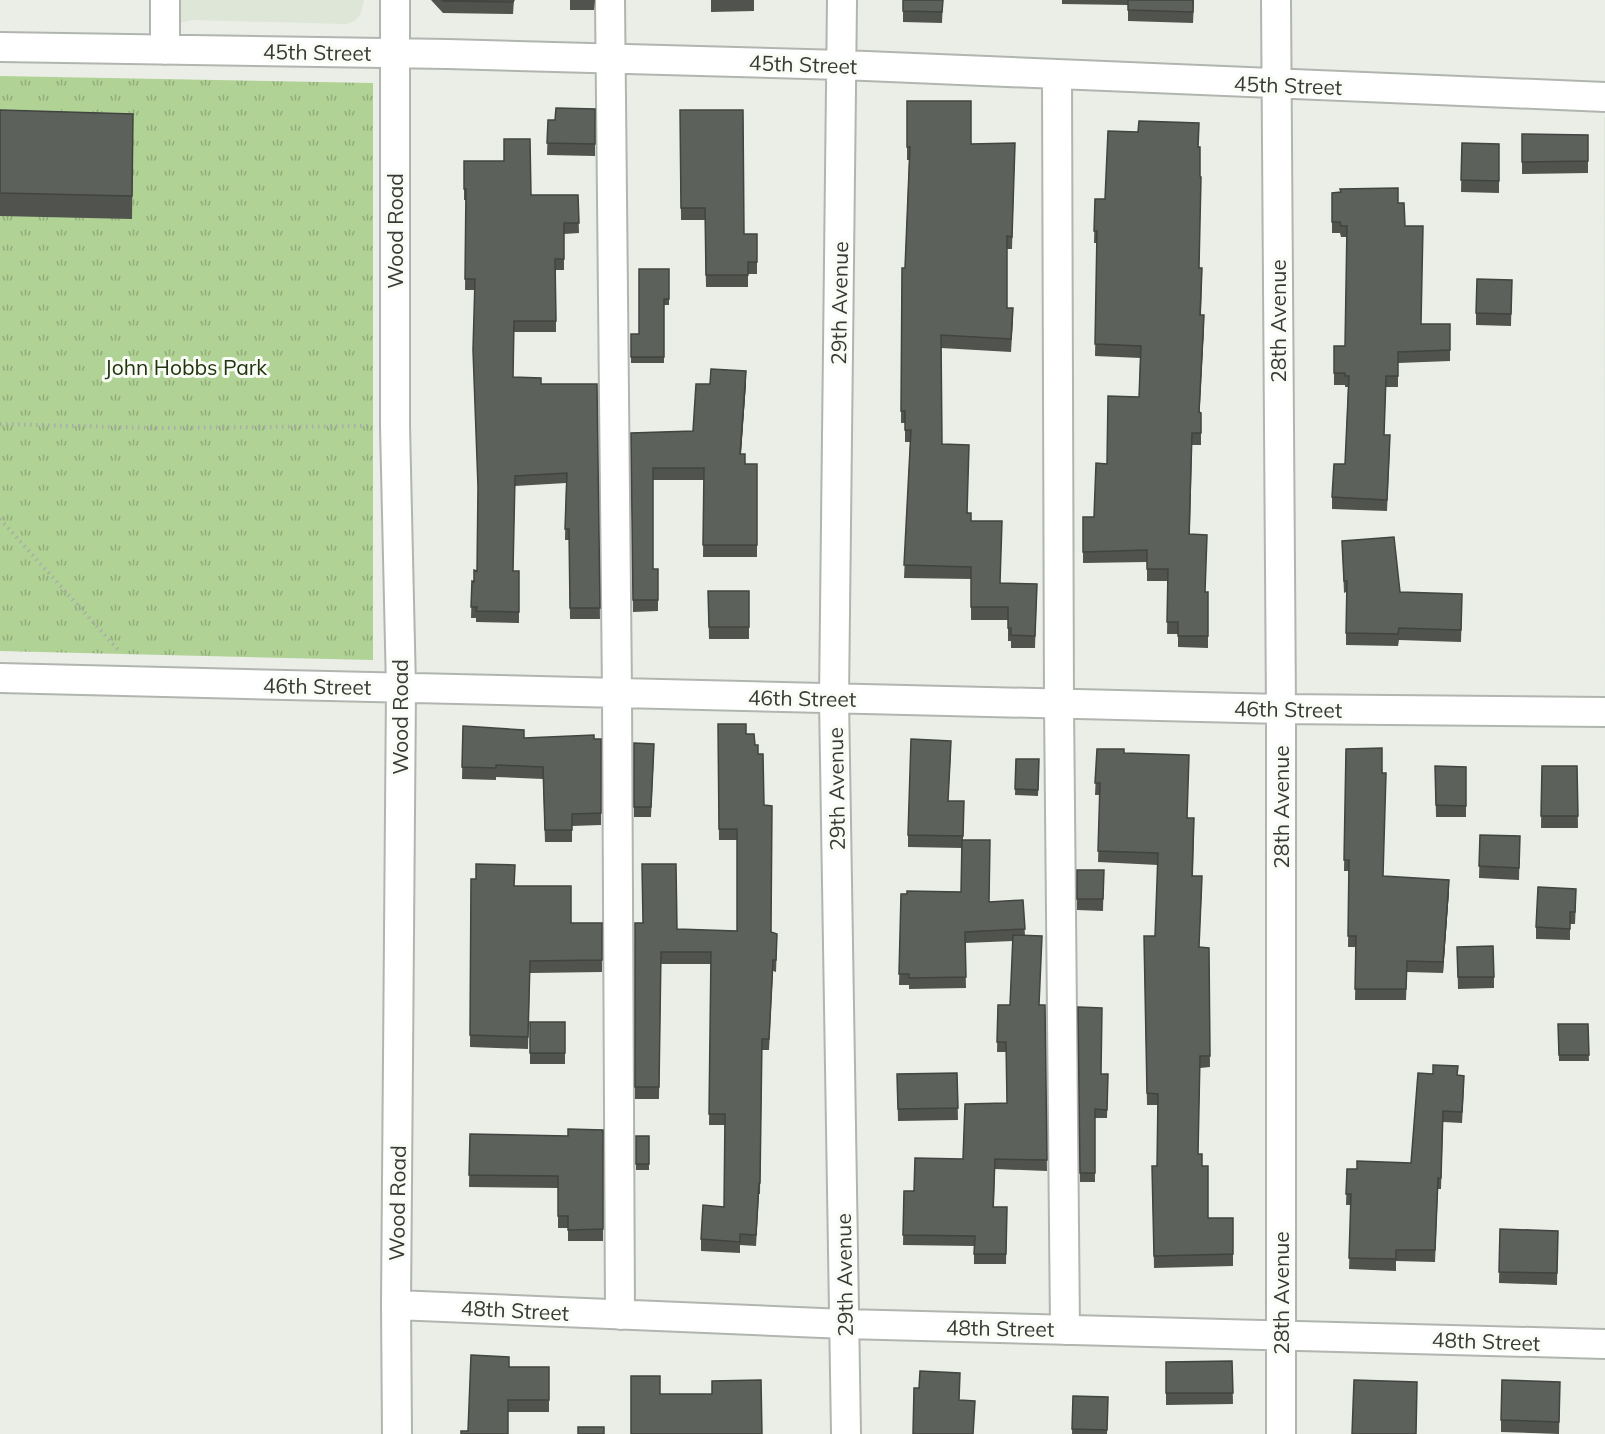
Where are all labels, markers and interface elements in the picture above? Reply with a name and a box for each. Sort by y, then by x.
street label: 45th Street [263,38,371,66]
street label: 45th Street [748,49,858,79]
street label: 45th Street [1233,70,1343,100]
street label: Wood Road [382,173,408,289]
street label: 29th Avenue [825,241,853,365]
street label: 28th Avenue [1265,259,1291,383]
park label: John Hobbs Park [105,354,267,380]
street label: Wood Road [387,659,413,775]
street label: 46th Street [263,672,371,700]
street label: 46th Street [748,684,856,712]
street label: 46th Street [1234,695,1342,723]
street label: 29th Avenue [822,727,850,851]
street label: 28th Avenue [1268,745,1294,869]
street label: Wood Road [383,1145,411,1261]
street label: 29th Avenue [830,1213,858,1337]
street label: 28th Avenue [1268,1231,1294,1355]
street label: 48th Street [460,1294,570,1326]
street label: 48th Street [946,1314,1054,1342]
street label: 48th Street [1431,1326,1541,1356]

